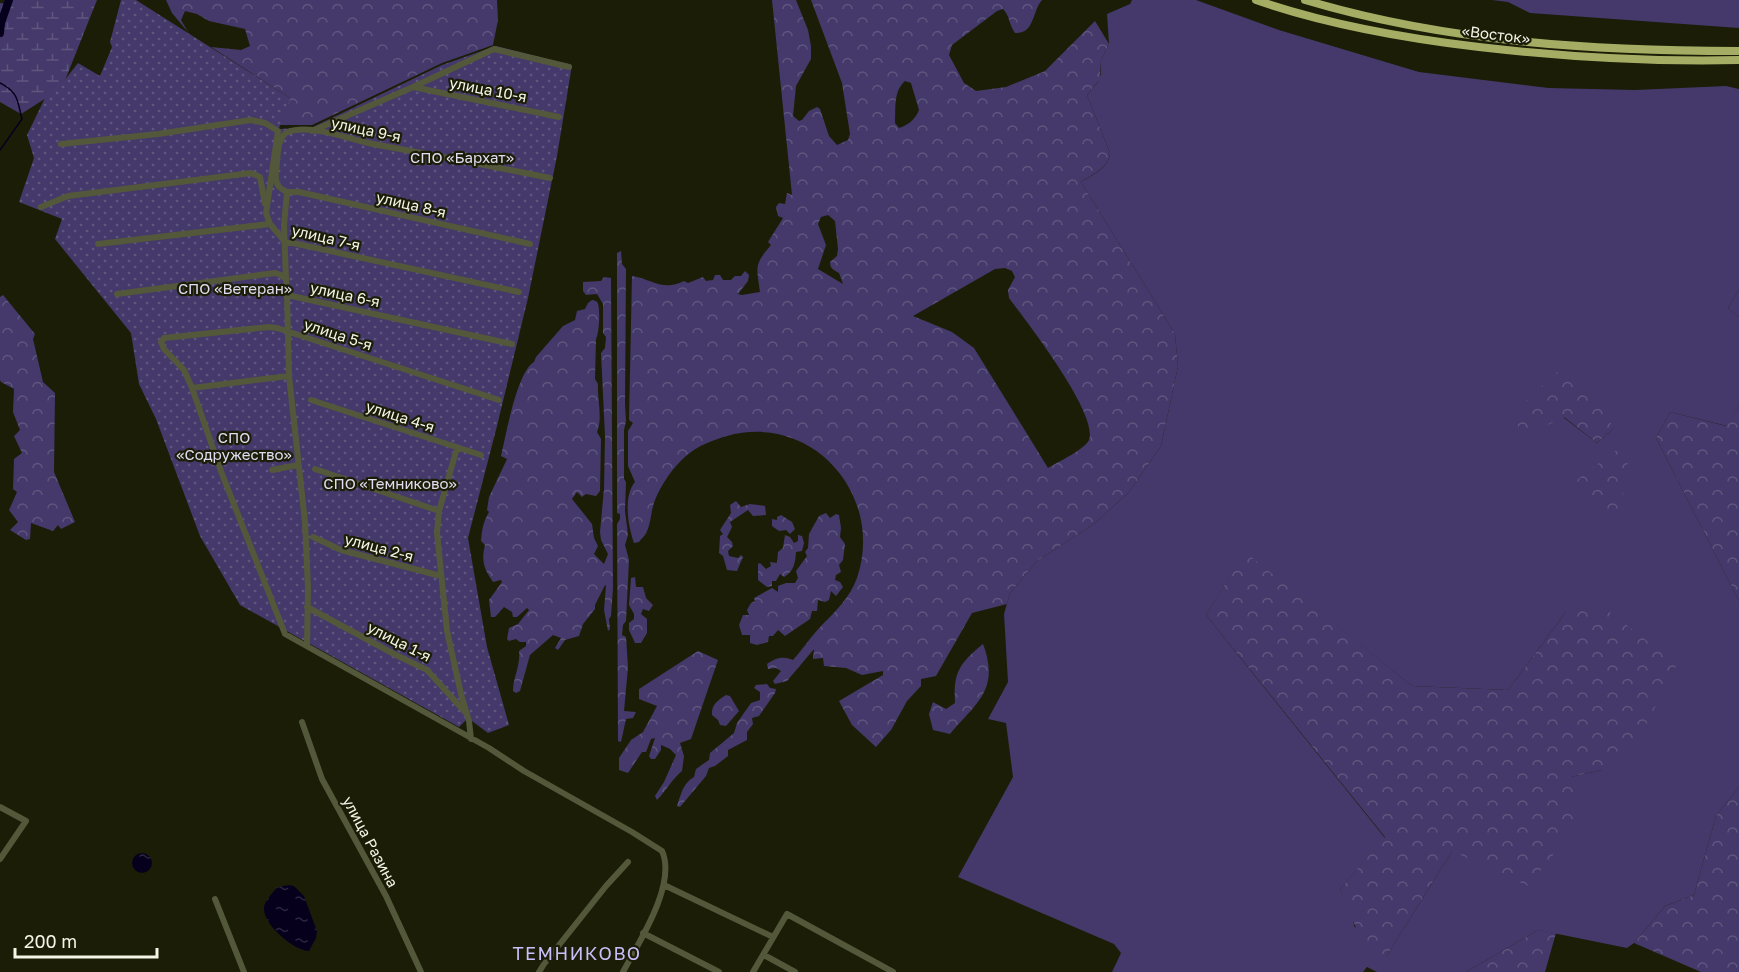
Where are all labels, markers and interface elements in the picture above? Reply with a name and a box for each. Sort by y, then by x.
street label: «Восток» [1461,21,1531,47]
street label: улица 10-я [448,73,528,105]
street label: улица 9-я [330,113,403,145]
park label: СПО «Бархат» [410,148,514,166]
street label: улица 8-я [375,187,448,221]
street label: улица 7-я [290,220,362,254]
street label: улица 6-я [309,278,382,310]
park label: СПО «Ветеран» [178,279,292,297]
street label: улица 5-я [302,315,375,354]
street label: улица 4-я [364,397,437,436]
park label: СПО «Содружество» [176,428,292,463]
park label: СПО «Темниково» [323,474,457,492]
street label: улица 2-я [343,529,416,565]
street label: улица 1-я [365,617,434,665]
street label: улица Разина [339,793,402,890]
scale bar [15,921,158,959]
text: 200 m [24,930,77,952]
district label: ТЕМНИКОВО [512,942,642,964]

